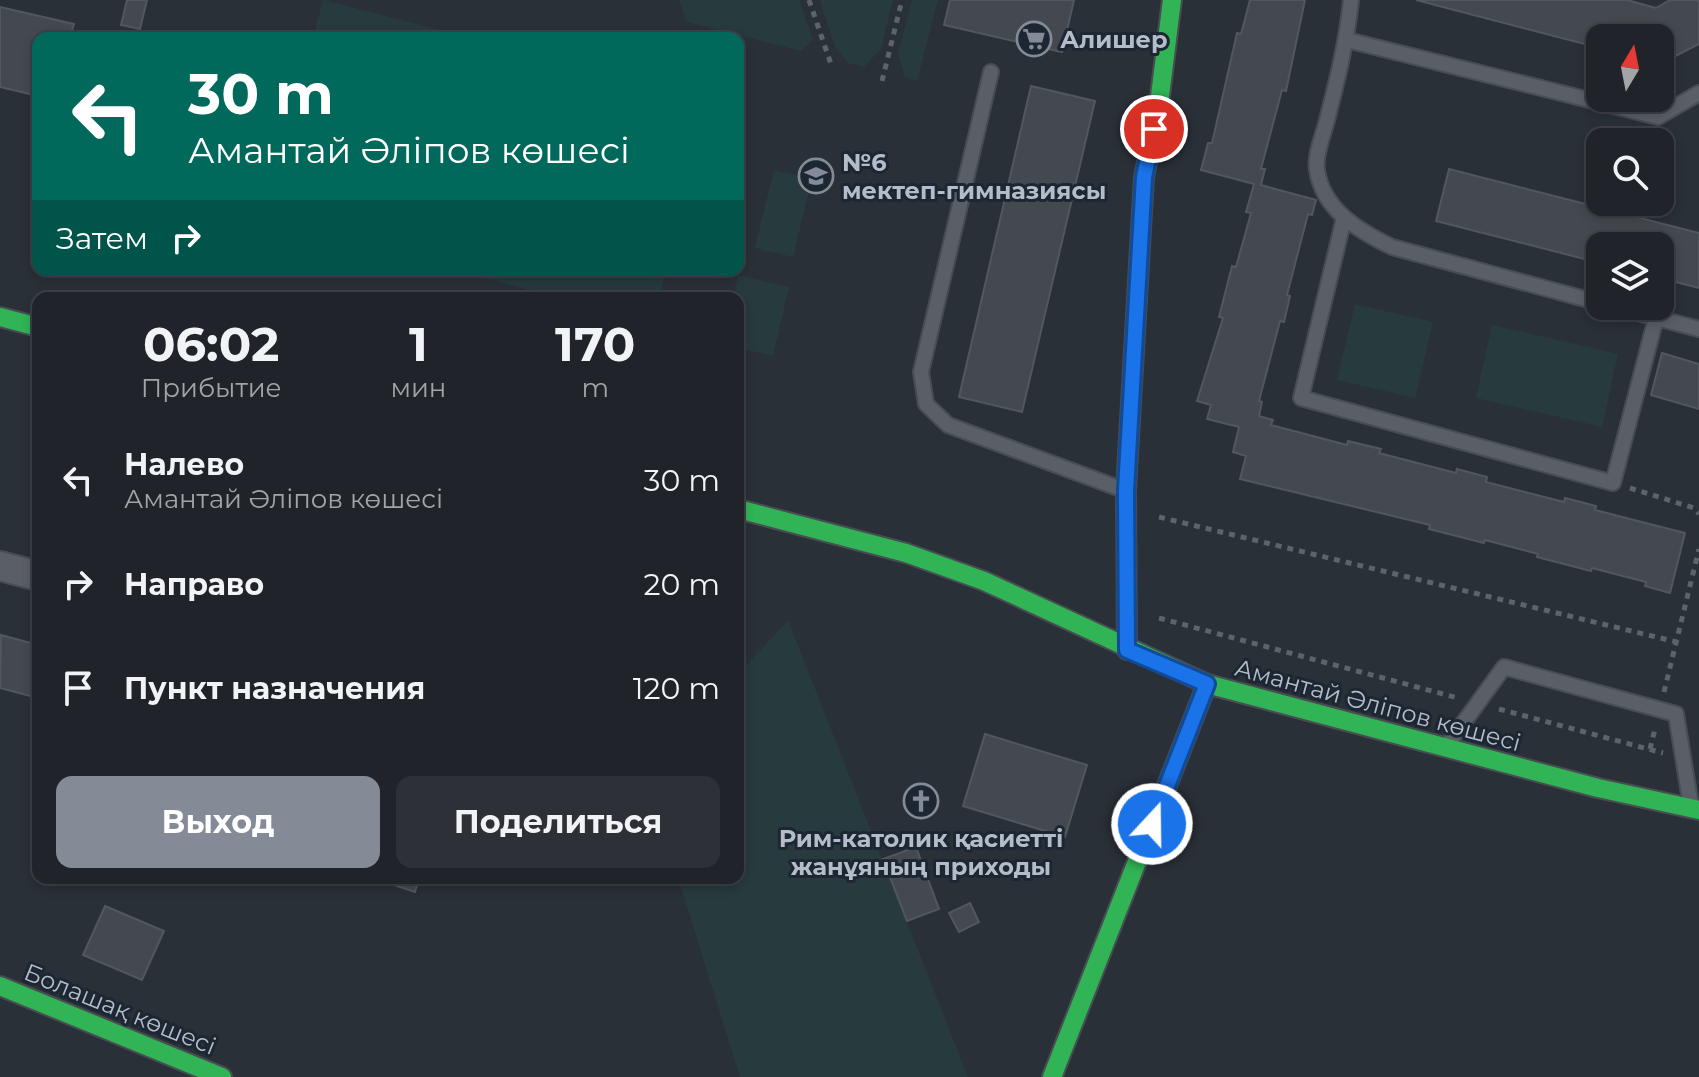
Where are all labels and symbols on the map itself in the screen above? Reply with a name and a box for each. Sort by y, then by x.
supermarket icon: Алишер [1015,20,1053,58]
north arrow [1586,24,1674,112]
place label: Алишер [1060,25,1168,54]
pin [1120,95,1188,163]
place label: №6 мектеп-гимназиясы [842,148,1106,205]
school or university icon: №6 мектеп-гимназиясы [797,157,835,195]
street label: Амантай Әліпов көшесі [1232,653,1524,757]
church icon: Рим-католик қасиетті жанұяның приходы [902,782,940,820]
position arrow [1110,782,1194,866]
place label: Рим-католик қасиетті жанұяның приходы [779,824,1063,881]
street label: Болашақ көшесі [20,957,220,1061]

